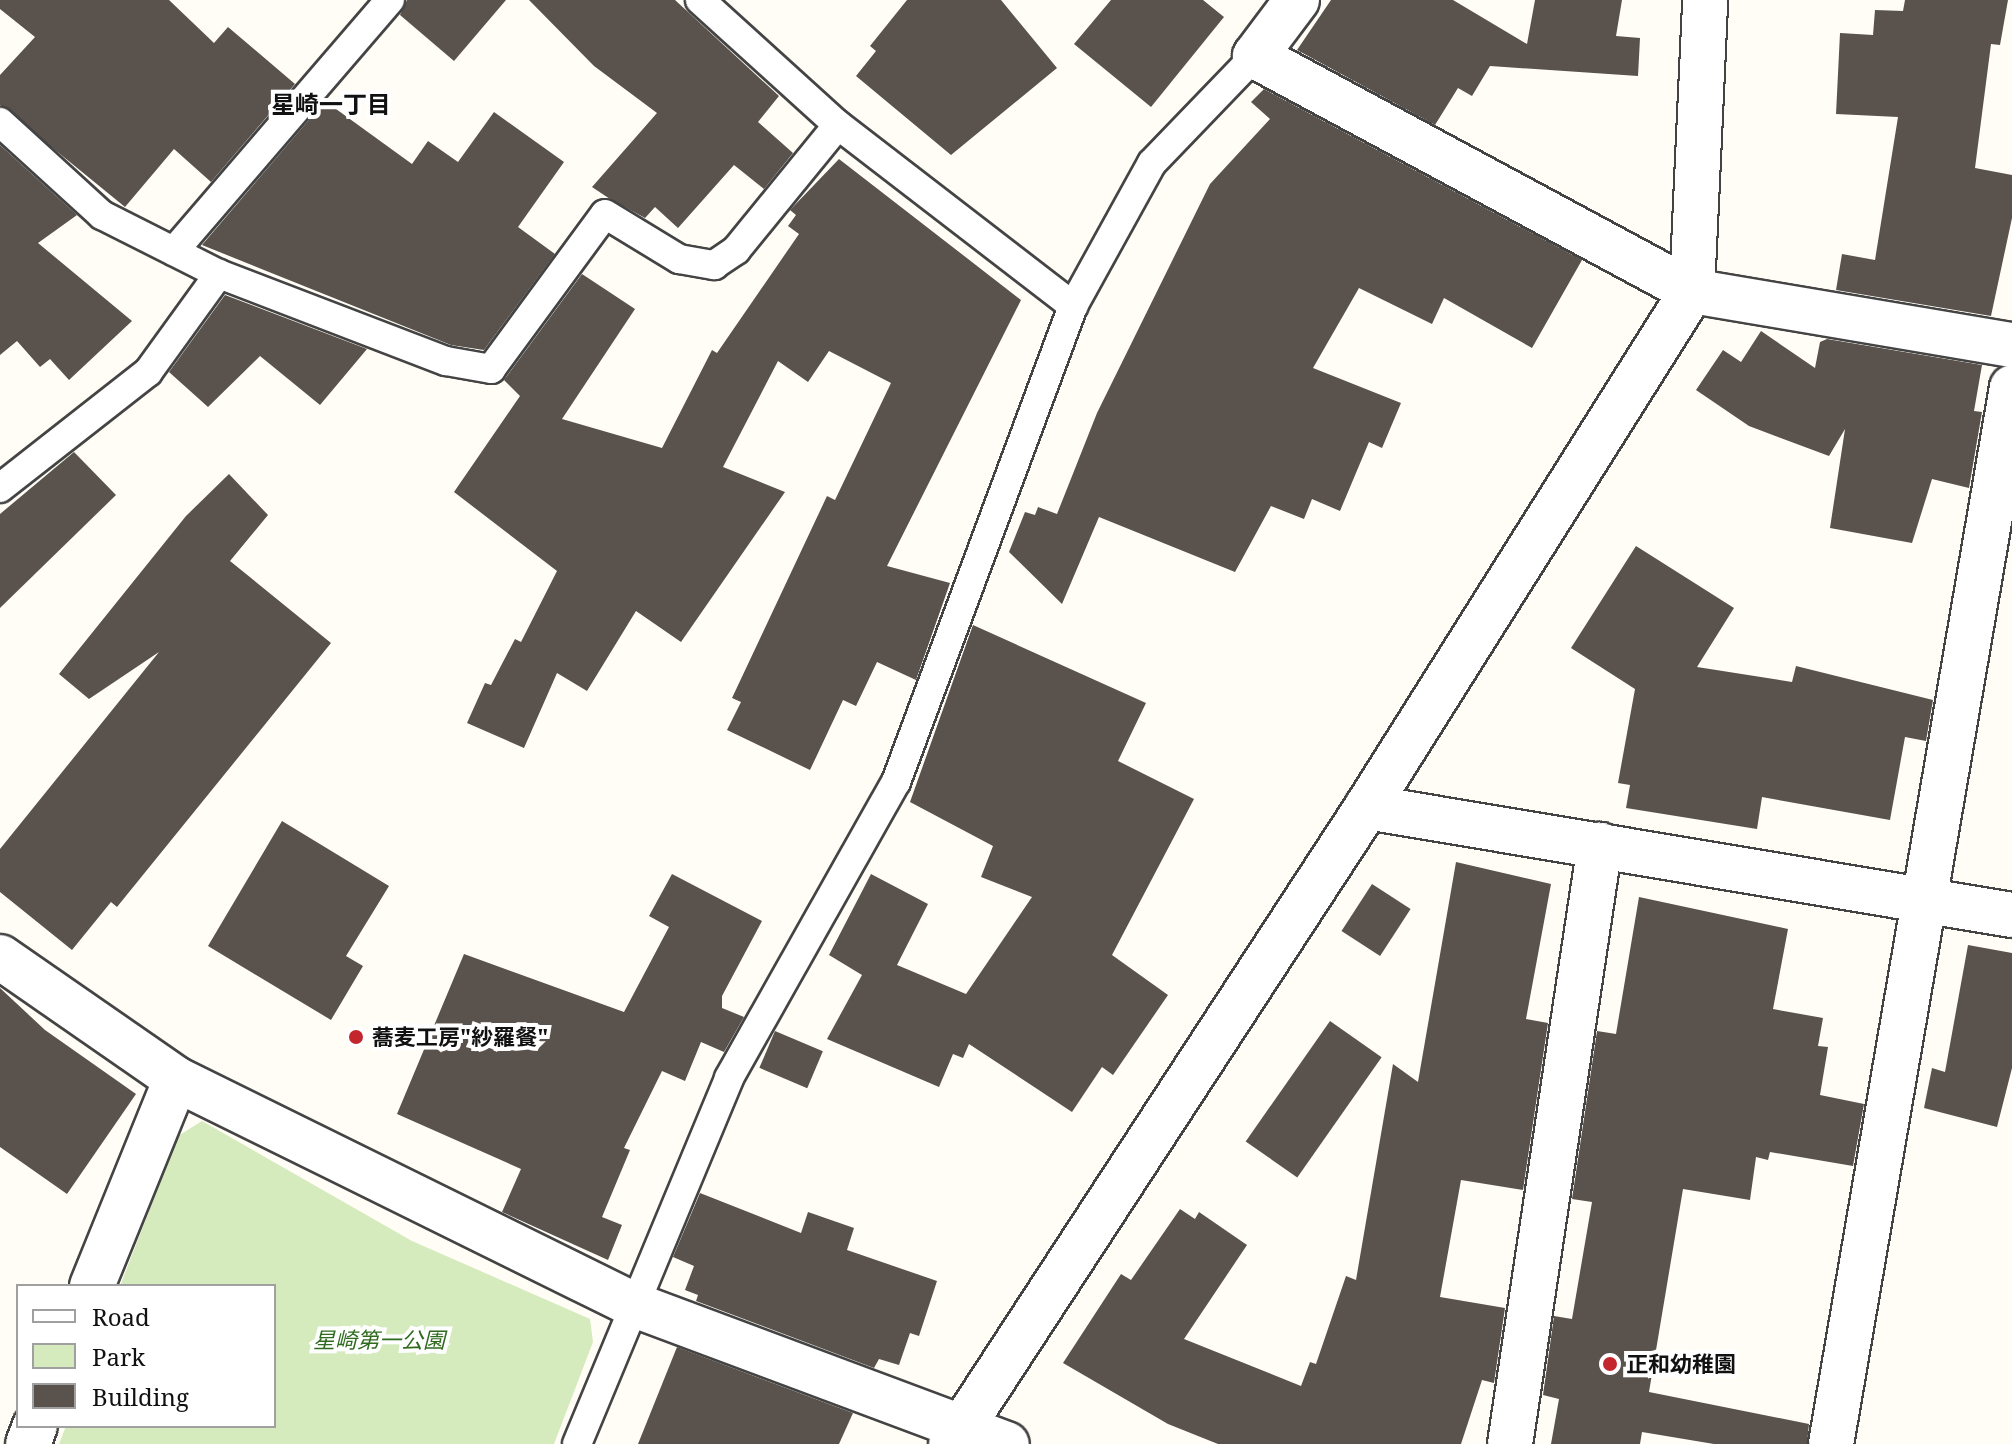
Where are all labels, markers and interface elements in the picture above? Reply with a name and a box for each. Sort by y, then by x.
district label: 星崎一丁目 [271,90,391,118]
place label: 蕎麦工房"紗羅餐" [372,1024,548,1050]
marker: 蕎麦工房"紗羅餐" [347,1028,365,1046]
legend [16,1284,276,1428]
text: Road [92,1300,150,1333]
park label: 星崎第一公園 [313,1327,445,1353]
text: Park [92,1340,145,1373]
place label: 正和幼稚園 [1626,1351,1736,1377]
marker: 正和幼稚園 [1601,1355,1619,1373]
text: Building [92,1380,189,1413]

